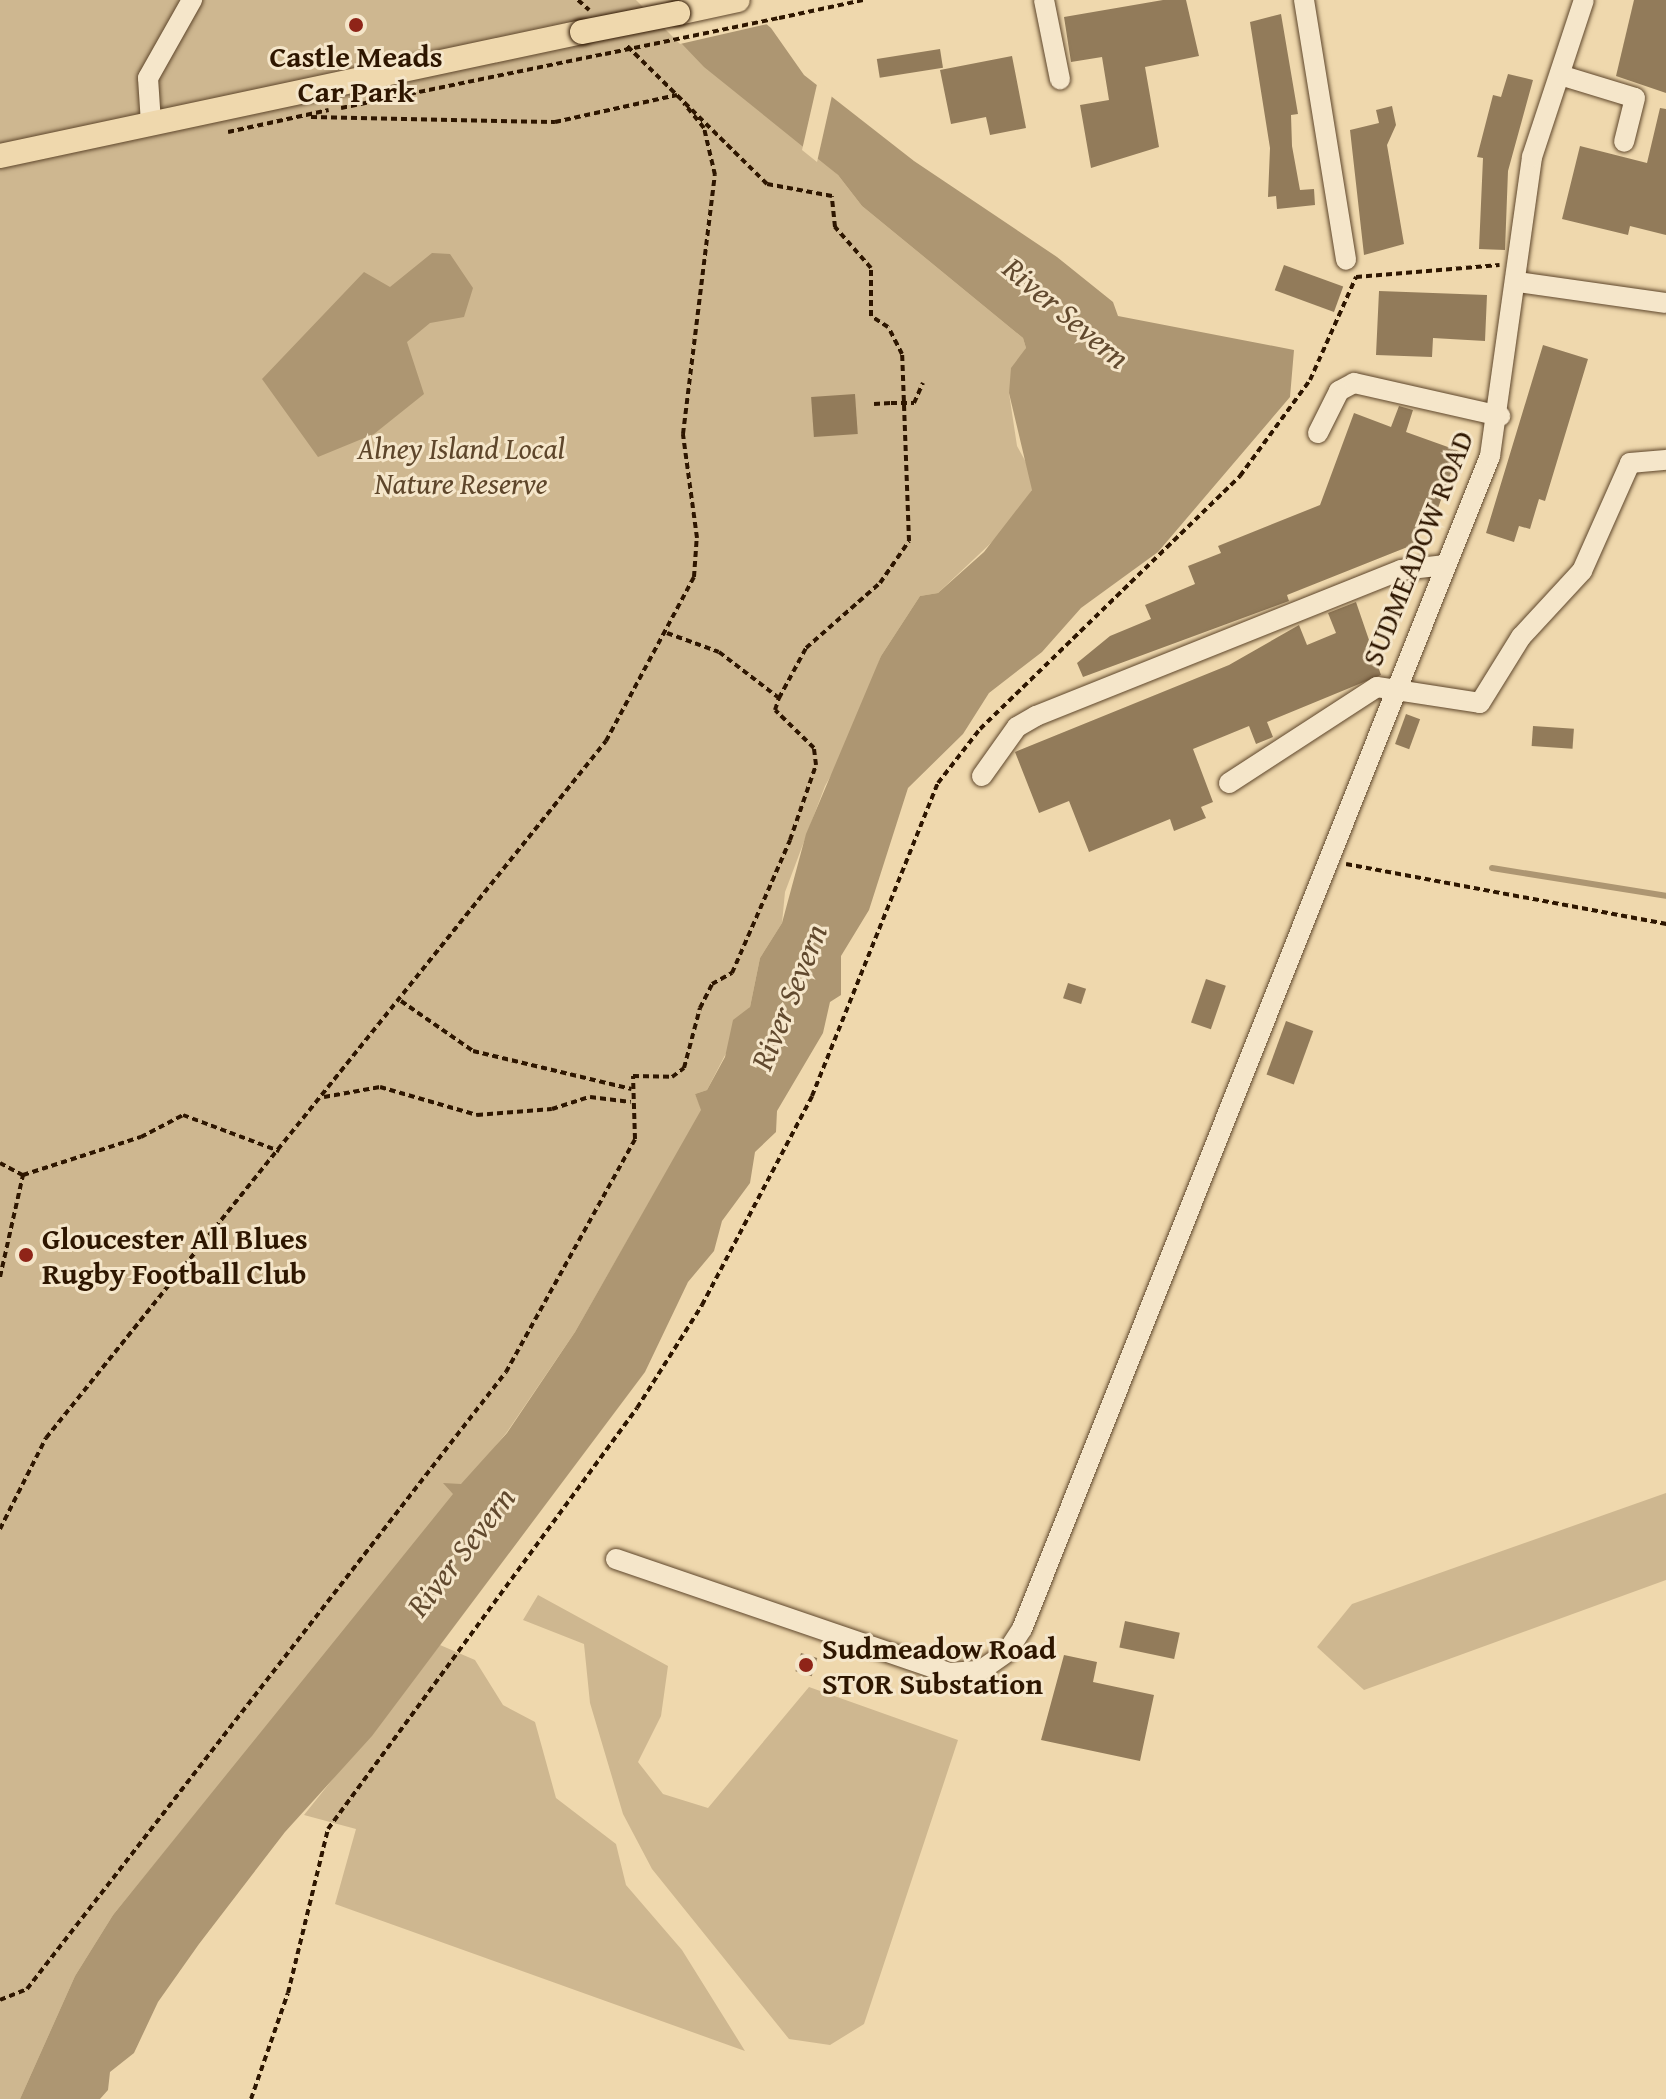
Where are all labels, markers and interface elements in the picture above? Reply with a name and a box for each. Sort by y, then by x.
marker: Castle Meads Car Park [347,16,365,34]
place label: Castle Meads Car Park [269,38,443,108]
water label: River Severn [995,249,1137,377]
street label: SUDMEADOW ROAD [1353,425,1481,671]
park label: Alney Island Local Nature Reserve [357,430,565,500]
water label: River Severn [742,919,836,1075]
place label: Gloucester All Blues Rugby Football Club [42,1220,308,1290]
marker: Gloucester All Blues Rugby Football Club [17,1246,35,1264]
water label: River Severn [399,1480,523,1624]
place label: Sudmeadow Road STOR Substation [822,1630,1056,1700]
marker: Sudmeadow Road STOR Substation [797,1656,815,1674]

